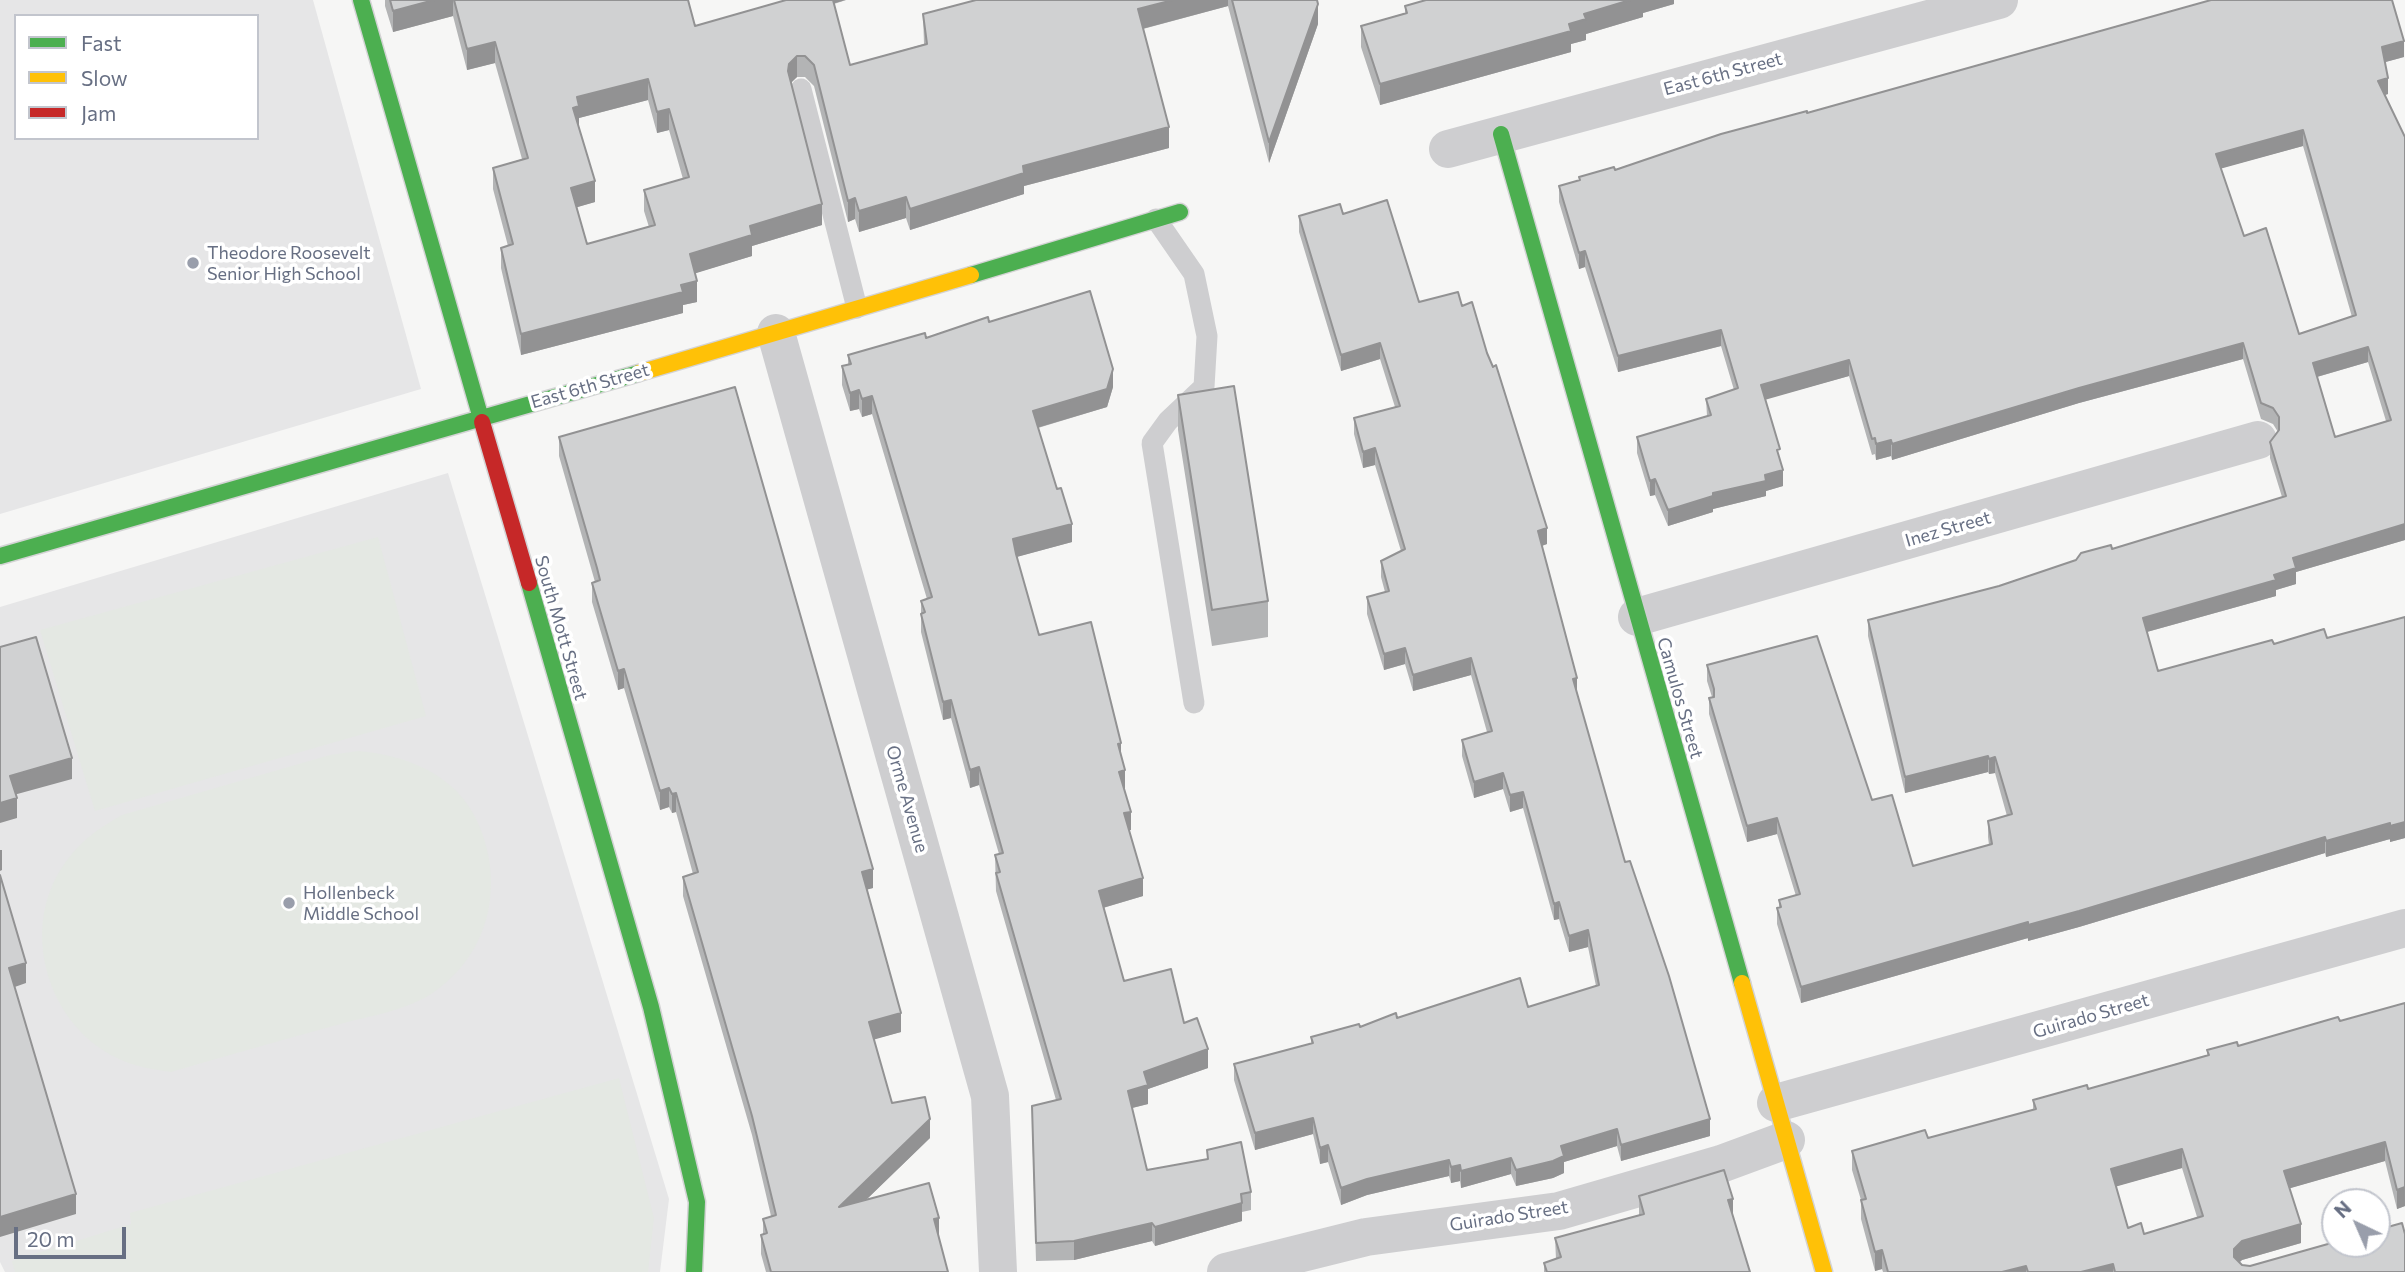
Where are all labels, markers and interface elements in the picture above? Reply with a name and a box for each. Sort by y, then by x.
legend [14,14,259,140]
text: Fast [81,30,122,55]
street label: East 6th Street [1661,48,1785,100]
text: Slow [81,65,128,90]
text: Jam [81,100,116,125]
place label: Theodore Roosevelt Senior High School [207,242,371,284]
marker: Theodore Roosevelt Senior High School [185,255,201,271]
street label: East 6th Street [528,359,652,413]
street label: Inez Street [1903,506,1993,552]
street label: South Mott Street [530,553,592,703]
street label: Camulos Street [1652,635,1708,761]
street label: Orme Avenue [881,743,933,855]
place label: Hollenbeck Middle School [303,882,419,924]
marker: Hollenbeck Middle School [281,895,297,911]
street label: Guirado Street [2030,989,2152,1043]
north arrow [2321,1188,2391,1258]
street label: Guirado Street [1448,1196,1570,1236]
text: N [2329,1196,2356,1222]
scale bar [18,1212,130,1256]
text: 20 m [27,1226,75,1251]

